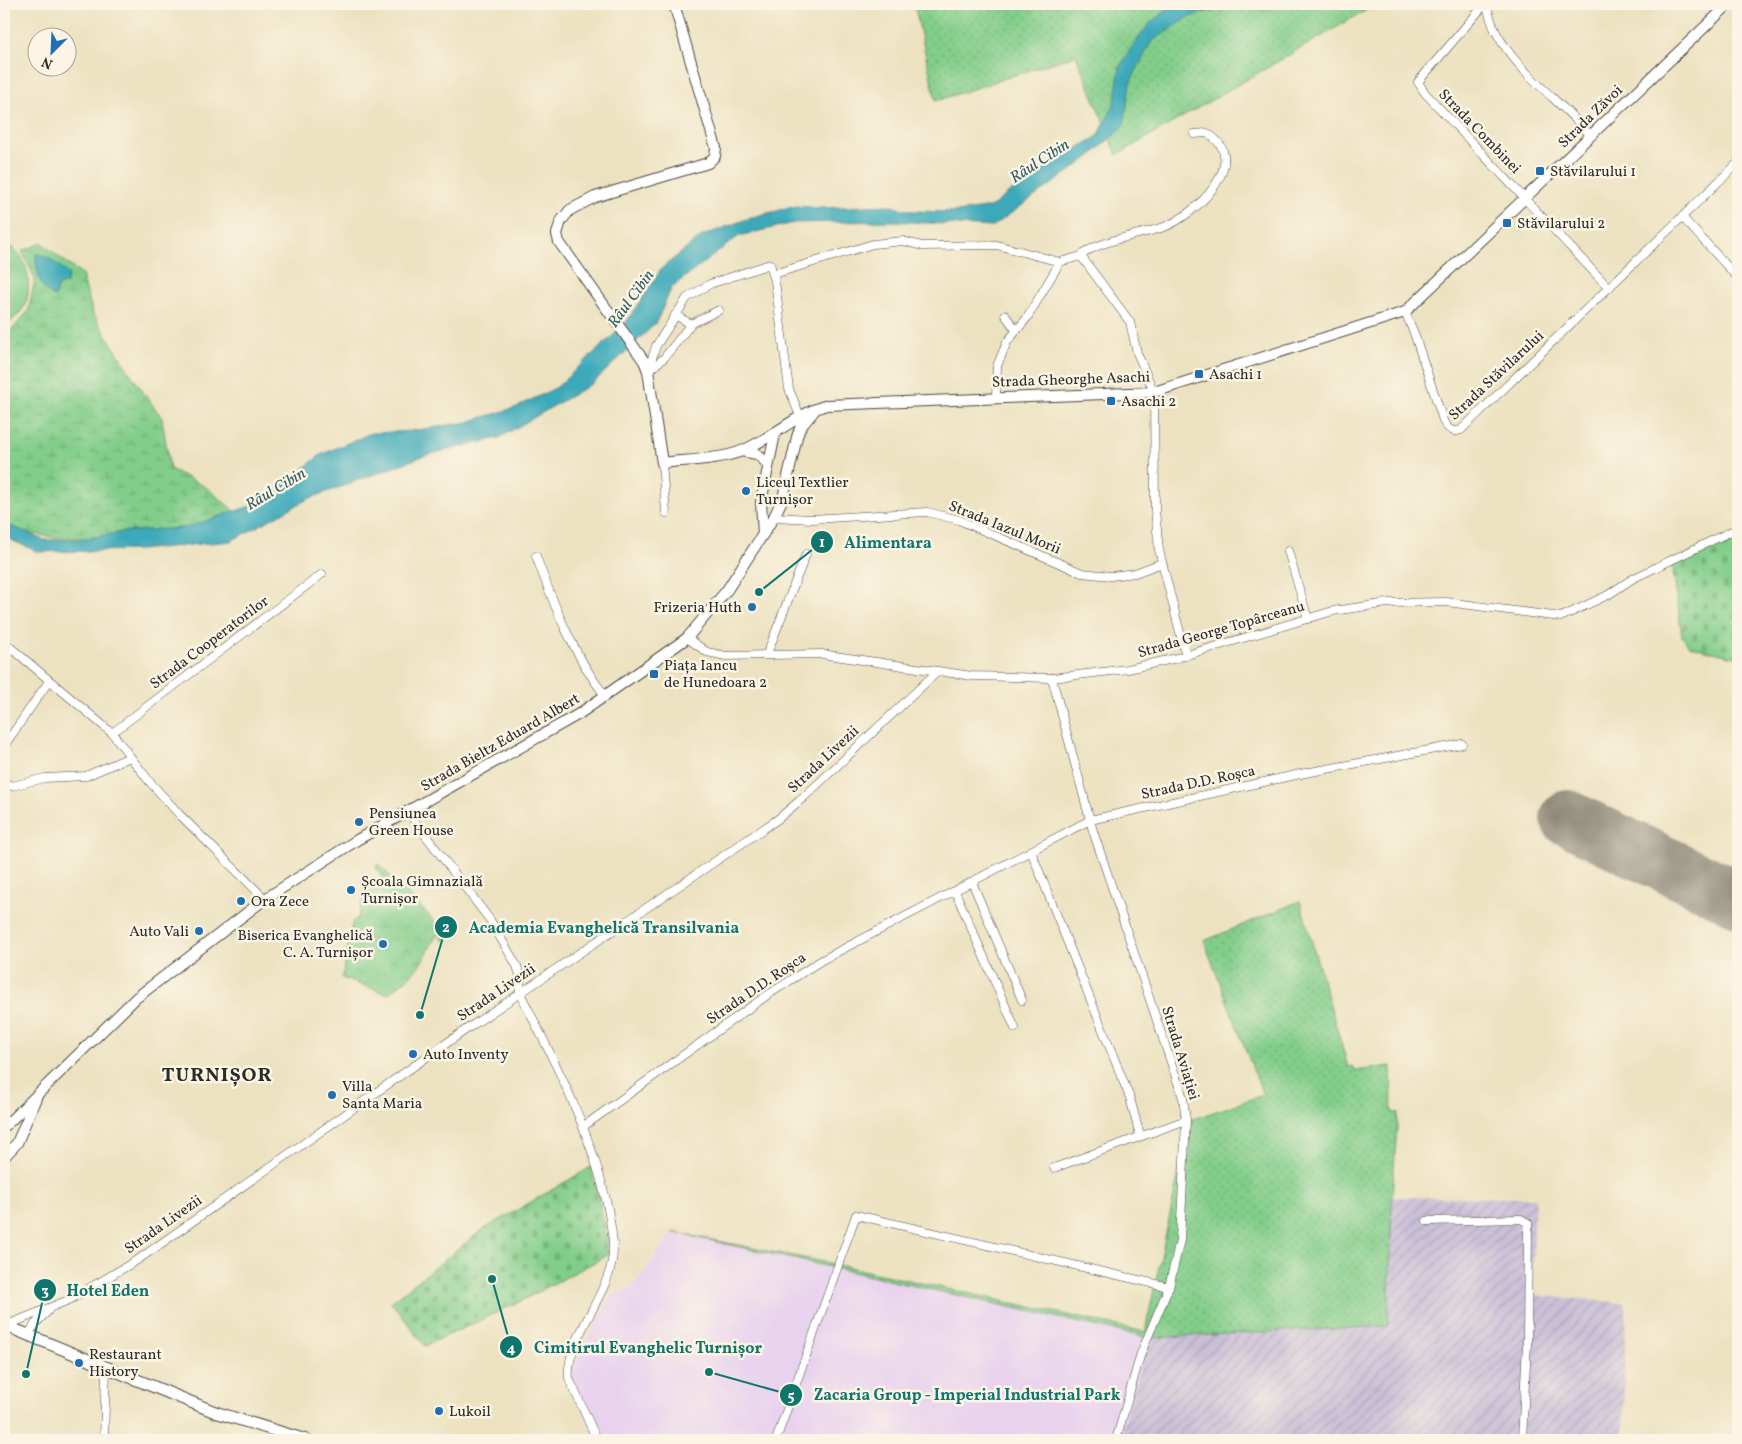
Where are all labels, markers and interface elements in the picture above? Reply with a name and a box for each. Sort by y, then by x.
north arrow [28,28,78,78]
text: N [39,52,56,73]
street label: Strada Zăvoi [1554,81,1628,153]
street label: Strada Combinei [1433,85,1525,179]
water label: Râul Cibin [1006,134,1074,189]
place label: Stăvilarului 1 [1550,162,1636,183]
marker: Stăvilarului 1 [1534,165,1546,177]
place label: Stăvilarului 2 [1517,214,1605,235]
marker: Stăvilarului 2 [1501,217,1513,229]
water label: Râul Cibin [603,266,660,333]
street label: Strada Stăvilarului [1445,326,1549,426]
place label: Asachi 1 [1209,365,1262,386]
street label: Strada Gheorghe Asachi [991,367,1151,394]
marker: Asachi 1 [1193,368,1205,380]
place label: Asachi 2 [1121,392,1176,413]
marker: Asachi 2 [1105,395,1117,407]
water label: Râul Cibin [242,463,310,516]
place label: Liceul Textlier Turnișor [756,473,849,511]
marker: Liceul Textlier Turnișor [740,485,752,497]
street label: Strada Iazul Morii [945,496,1064,560]
callout: Alimentara [809,527,941,558]
text: 1 [819,533,825,554]
text: Alimentara [844,533,932,555]
street label: Strada Cooperatorilor [146,592,274,695]
street label: Strada George Topârceanu [1136,597,1307,664]
place label: Frizeria Huth [653,598,742,619]
marker: Frizeria Huth [746,601,758,613]
place label: Piața Iancu de Hunedoara 2 [664,656,767,694]
marker: Piața Iancu de Hunedoara 2 [648,668,660,680]
street label: Strada Bieltz Eduard Albert [417,689,584,798]
street label: Strada Livezii [784,722,864,799]
street label: Strada D.D. Roșca [1139,761,1257,806]
place label: Pensiunea Green House [369,804,454,842]
marker: Pensiunea Green House [353,816,365,828]
place label: Școala Gimnazială Turnișor [361,872,483,910]
marker: Școala Gimnazială Turnișor [345,884,357,896]
place label: Ora Zece [251,892,309,913]
marker: Ora Zece [235,895,247,907]
callout: Academia Evanghelică Transilvania [434,912,749,943]
text: 2 [442,918,450,939]
text: Academia Evanghelică Transilvania [469,918,739,940]
place label: Auto Vali [129,922,189,943]
marker: Auto Vali [193,925,205,937]
place label: Biserica Evanghelică C. A. Turnișor [237,926,373,964]
marker: Biserica Evanghelică C. A. Turnișor [377,938,389,950]
street label: Strada D.D. Roșca [703,948,811,1030]
street label: Strada Livezii [453,959,540,1027]
street label: Strada Aviației [1155,1004,1204,1103]
place label: Auto Inventy [423,1045,509,1066]
marker: Auto Inventy [407,1048,419,1060]
district label: TURNIȘOR [161,1062,273,1090]
place label: Villa Santa Maria [342,1077,422,1115]
marker: Villa Santa Maria [326,1089,338,1101]
street label: Strada Livezii [121,1191,207,1260]
callout: Hotel Eden [32,1275,160,1306]
text: 3 [41,1281,49,1302]
text: Hotel Eden [67,1281,150,1303]
callout: Cimitirul Evanghelic Turnișor [499,1332,772,1363]
text: Cimitirul Evanghelic Turnișor [534,1338,762,1360]
text: 4 [506,1339,516,1360]
place label: Restaurant History [89,1345,162,1383]
marker: Restaurant History [73,1357,85,1369]
callout: Zacaria Group - Imperial Industrial Park [779,1379,1131,1410]
text: Zacaria Group - Imperial Industrial Park [814,1385,1121,1407]
text: 5 [787,1386,795,1407]
place label: Lukoil [449,1402,491,1423]
marker: Lukoil [433,1405,445,1417]

